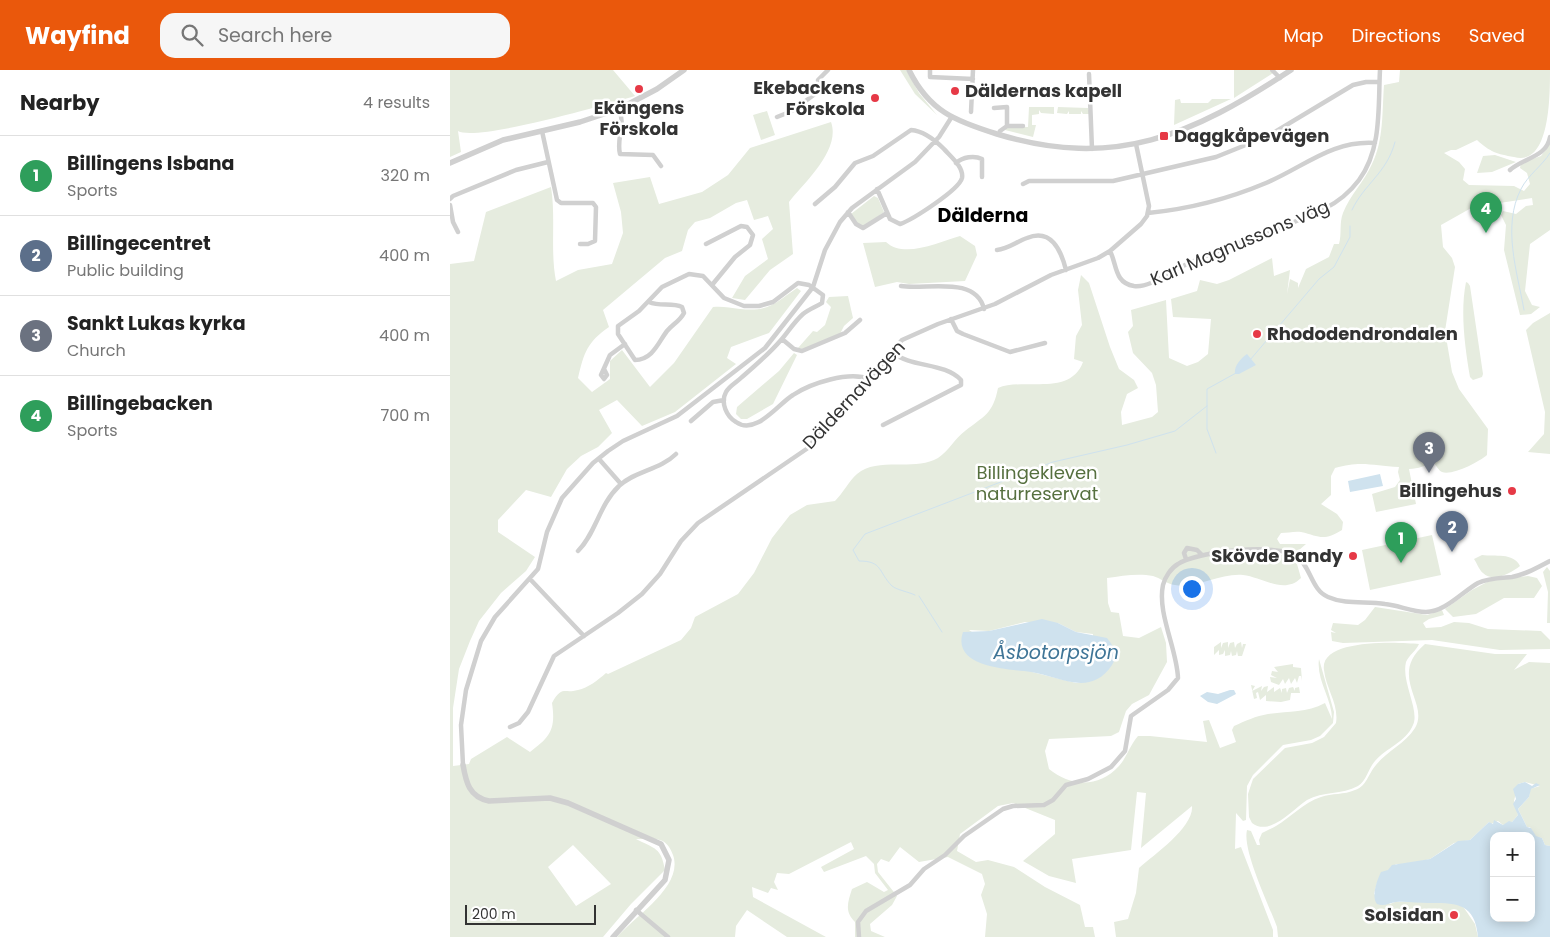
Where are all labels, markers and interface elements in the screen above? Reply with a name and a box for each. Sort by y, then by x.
search box [160,13,510,58]
text: Wayfind [25,19,130,52]
icon: search [178,21,206,49]
text: Search here [218,22,332,49]
text: Map [1284,23,1323,48]
text: Directions [1351,23,1441,48]
text: Saved [1469,23,1525,48]
place label: Ekebackens Förskola [753,75,865,121]
place label: Däldernas kapell [965,78,1122,103]
marker: Ekängens Förskola [633,83,645,95]
marker: Däldernas kapell [949,85,961,97]
text: Nearby [20,88,100,117]
text: 4 results [363,91,430,114]
marker: Ekebackens Förskola [869,92,881,104]
place label: Ekängens Förskola [594,95,684,141]
place label: Daggkåpevägen [1174,123,1329,148]
marker: Daggkåpevägen [1158,130,1170,142]
text: Billingens Isbana [67,150,235,177]
text: 1 [33,164,39,187]
text: 320 m [381,164,430,187]
text: Sports [67,179,118,202]
pin: 4 [1470,192,1502,233]
street label: Karl Magnussons väg [1146,193,1333,292]
district label: Dälderna [938,202,1028,229]
text: Billingecentret [67,230,211,257]
text: 2 [31,244,41,267]
text: 400 m [379,244,430,267]
text: Public building [67,259,184,282]
text: Sankt Lukas kyrka [67,310,246,337]
place label: Rhododendrondalen [1267,321,1458,346]
text: 3 [31,324,41,347]
text: 400 m [379,324,430,347]
marker: Rhododendrondalen [1251,328,1263,340]
street label: Däldernavägen [797,335,911,454]
text: Church [67,339,126,362]
text: Billingebacken [67,390,213,417]
text: 4 [31,404,41,427]
text: 700 m [380,404,430,427]
text: Sports [67,419,118,442]
pin: 3 [1413,432,1445,473]
park label: Billingekleven naturreservat [976,460,1098,506]
place label: Billingehus [1399,478,1502,503]
marker: Billingehus [1506,485,1518,497]
pin: 2 [1436,511,1468,552]
pin: 1 [1385,522,1417,563]
place label: Skövde Bandy [1211,543,1344,568]
marker: Skövde Bandy [1347,550,1359,562]
your location [1179,576,1205,602]
water label: Åsbotorpsjön [992,639,1119,666]
map controls [1490,832,1535,922]
button: + [1490,832,1535,877]
button: − [1490,877,1535,922]
scale bar [465,902,596,925]
place label: Solsidan [1364,902,1444,927]
text: 200 m [472,904,516,924]
marker: Solsidan [1448,909,1460,921]

